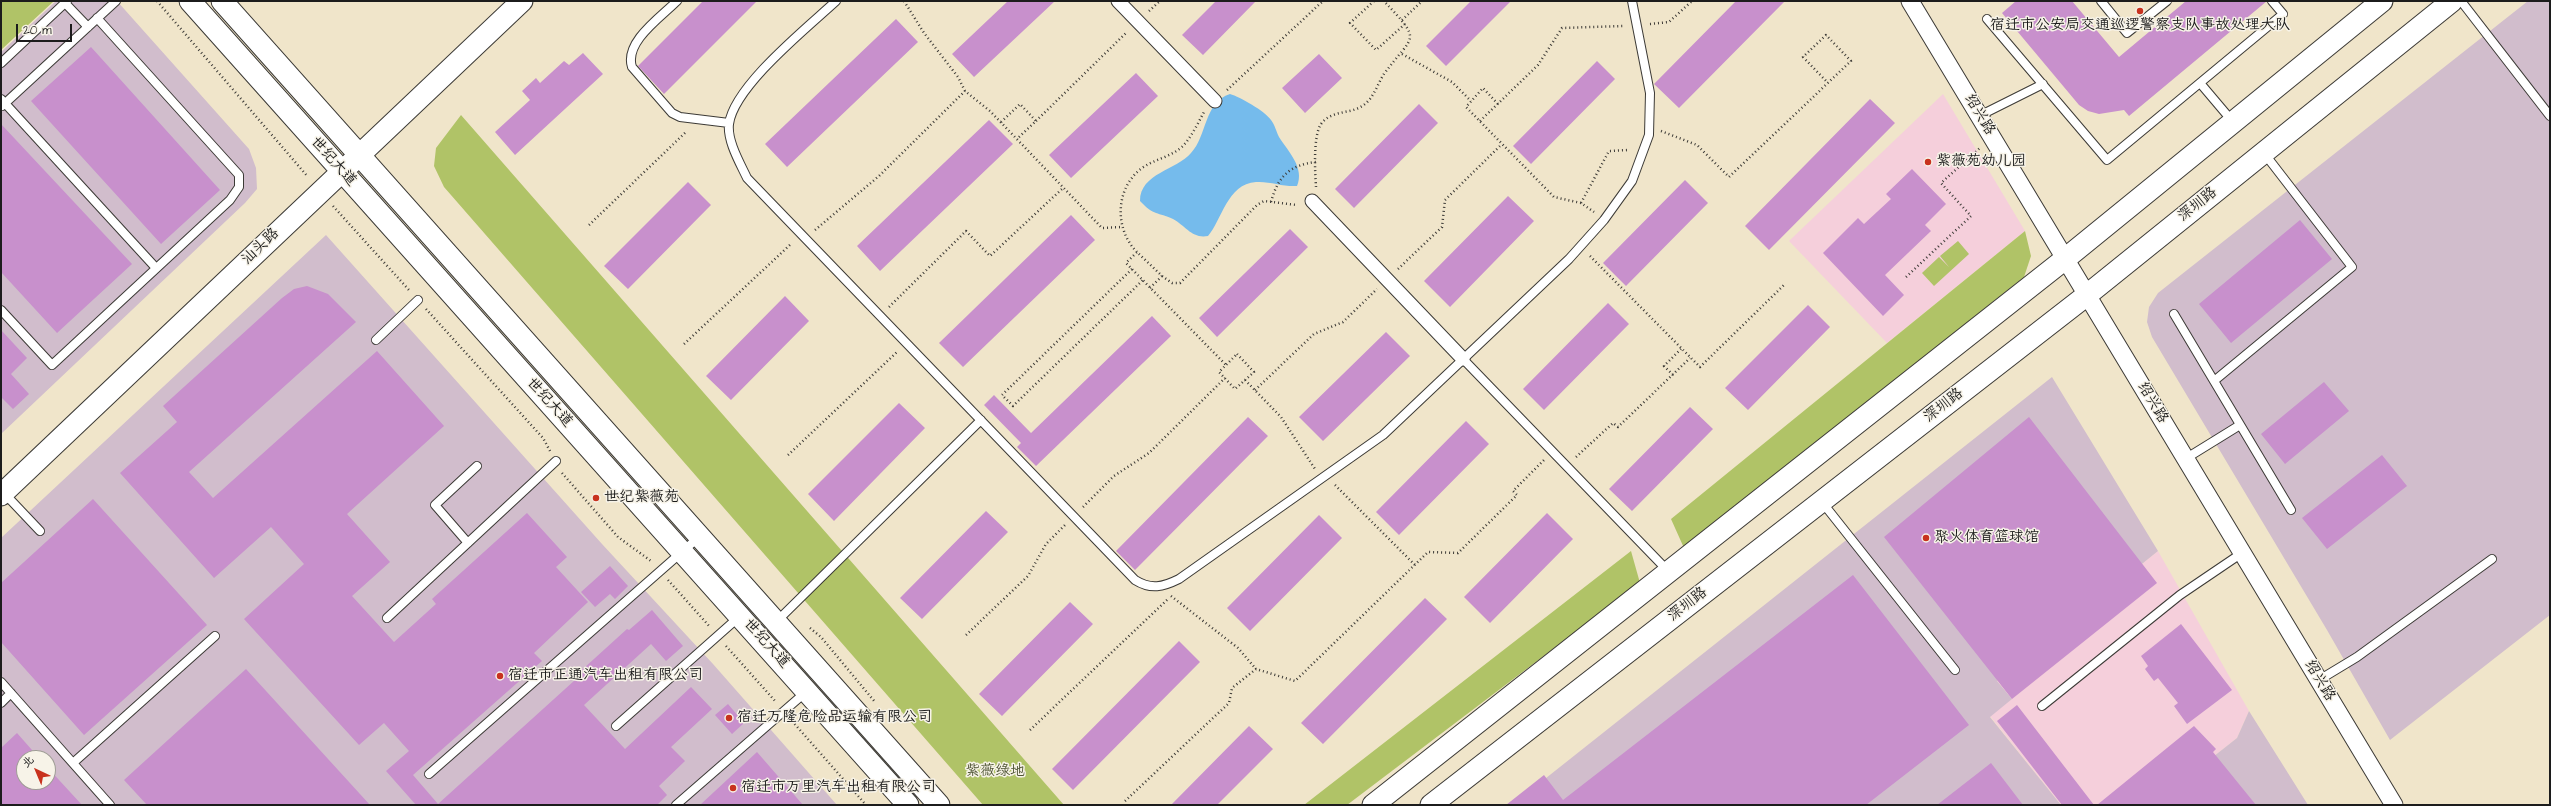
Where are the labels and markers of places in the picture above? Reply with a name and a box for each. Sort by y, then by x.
marker: 宿迁市公安局交通巡逻警察支队事故处理大队 [2135,6,2145,16]
place label: 宿迁市公安局交通巡逻警察支队事故处理大队 [1990,17,2290,35]
place label: 紫薇苑幼儿园 [1936,153,2026,171]
marker: 紫薇苑幼儿园 [1923,157,1933,167]
place label: 世纪紫薇苑 [604,489,679,507]
marker: 世纪紫薇苑 [591,493,601,503]
place label: 聚火体育篮球馆 [1934,529,2039,547]
marker: 聚火体育篮球馆 [1921,533,1931,543]
place label: 宿迁市正通汽车出租有限公司 [508,667,703,685]
marker: 宿迁市正通汽车出租有限公司 [495,671,505,681]
place label: 宿迁万隆危险品运输有限公司 [737,709,932,727]
marker: 宿迁万隆危险品运输有限公司 [724,713,734,723]
place label: 宿迁市万里汽车出租有限公司 [741,779,936,797]
marker: 宿迁市万里汽车出租有限公司 [728,783,738,793]

